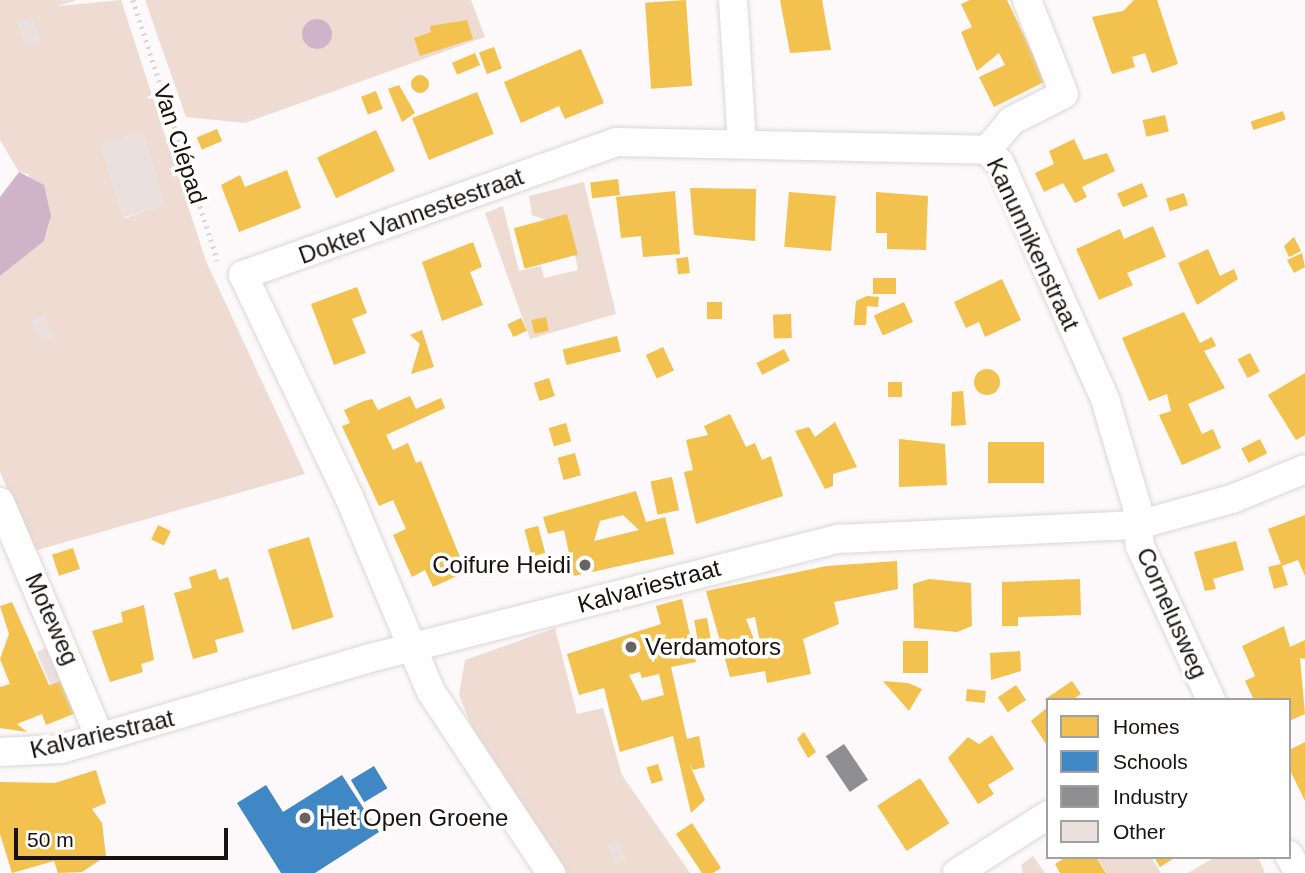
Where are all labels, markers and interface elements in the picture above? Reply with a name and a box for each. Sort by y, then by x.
street label: Van Clépad [147,81,213,207]
street label: Kanunnikenstraat [980,153,1086,335]
street label: Dokter Vannestestraat [295,162,527,270]
street label: Cornelusweg [1130,543,1214,683]
place label: Coifure Heidi [432,551,571,579]
street label: Kalvariestraat [574,553,724,619]
marker: Coifure Heidi [577,557,593,573]
street label: Moteweg [19,569,85,669]
place label: Verdamotors [645,633,781,661]
marker: Verdamotors [623,639,639,655]
legend [1046,698,1291,859]
street label: Kalvariestraat [27,703,177,765]
text: Homes [1113,715,1180,738]
text: Schools [1113,750,1188,773]
text: Industry [1113,785,1188,808]
place label: Het Open Groene [319,804,508,832]
marker: Het Open Groene [297,810,313,826]
scale bar [18,814,231,858]
text: Other [1113,820,1166,843]
text: 50 m [27,828,74,851]

